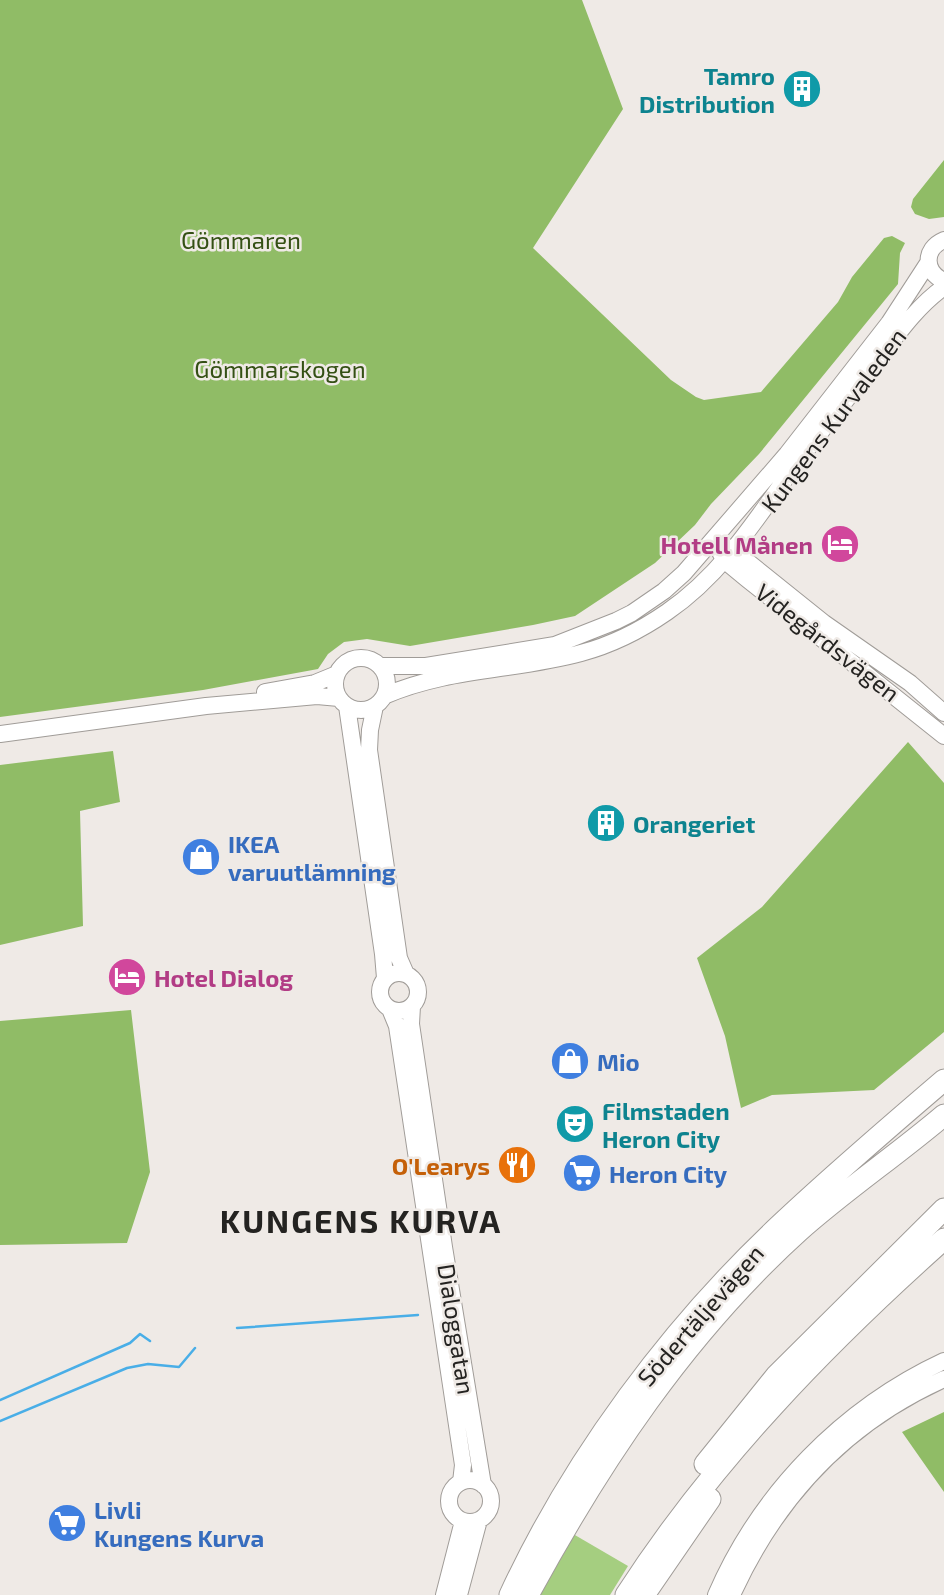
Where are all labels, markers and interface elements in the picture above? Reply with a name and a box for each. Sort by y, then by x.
place label: Tamro Distribution [639,61,775,118]
building icon: Tamro Distribution [781,68,823,110]
park label: Gömmaren [181,225,301,254]
street label: Kungens Kurvaleden [754,322,912,518]
park label: Gömmarskogen [194,354,366,383]
hotel icon: Hotell Månen [819,523,861,565]
place label: Hotell Månen [661,530,813,559]
street label: Videgårdsvägen [750,577,906,707]
building icon: Orangeriet [585,802,627,844]
place label: Orangeriet [633,809,756,838]
place label: IKEA varuutlämning [228,829,396,886]
shop icon: IKEA varuutlämning [180,836,222,878]
hotel icon: Hotel Dialog [106,956,148,998]
place label: Hotel Dialog [154,963,293,992]
shop icon: Mio [549,1040,591,1082]
place label: Mio [597,1047,640,1076]
place label: Filmstaden Heron City [602,1096,730,1153]
theatre icon: Filmstaden Heron City [554,1103,596,1145]
restaurant icon: O'Learys [496,1144,538,1186]
place label: O'Learys [392,1151,490,1180]
supermarket icon: Heron City [561,1152,603,1194]
place label: Heron City [609,1159,728,1188]
district label: KUNGENS KURVA [220,1201,502,1239]
street label: Södertäljevägen [631,1238,769,1392]
street label: Dialoggatan [432,1262,482,1396]
place label: Livli Kungens Kurva [94,1495,264,1552]
supermarket icon: Livli Kungens Kurva [46,1502,88,1544]

